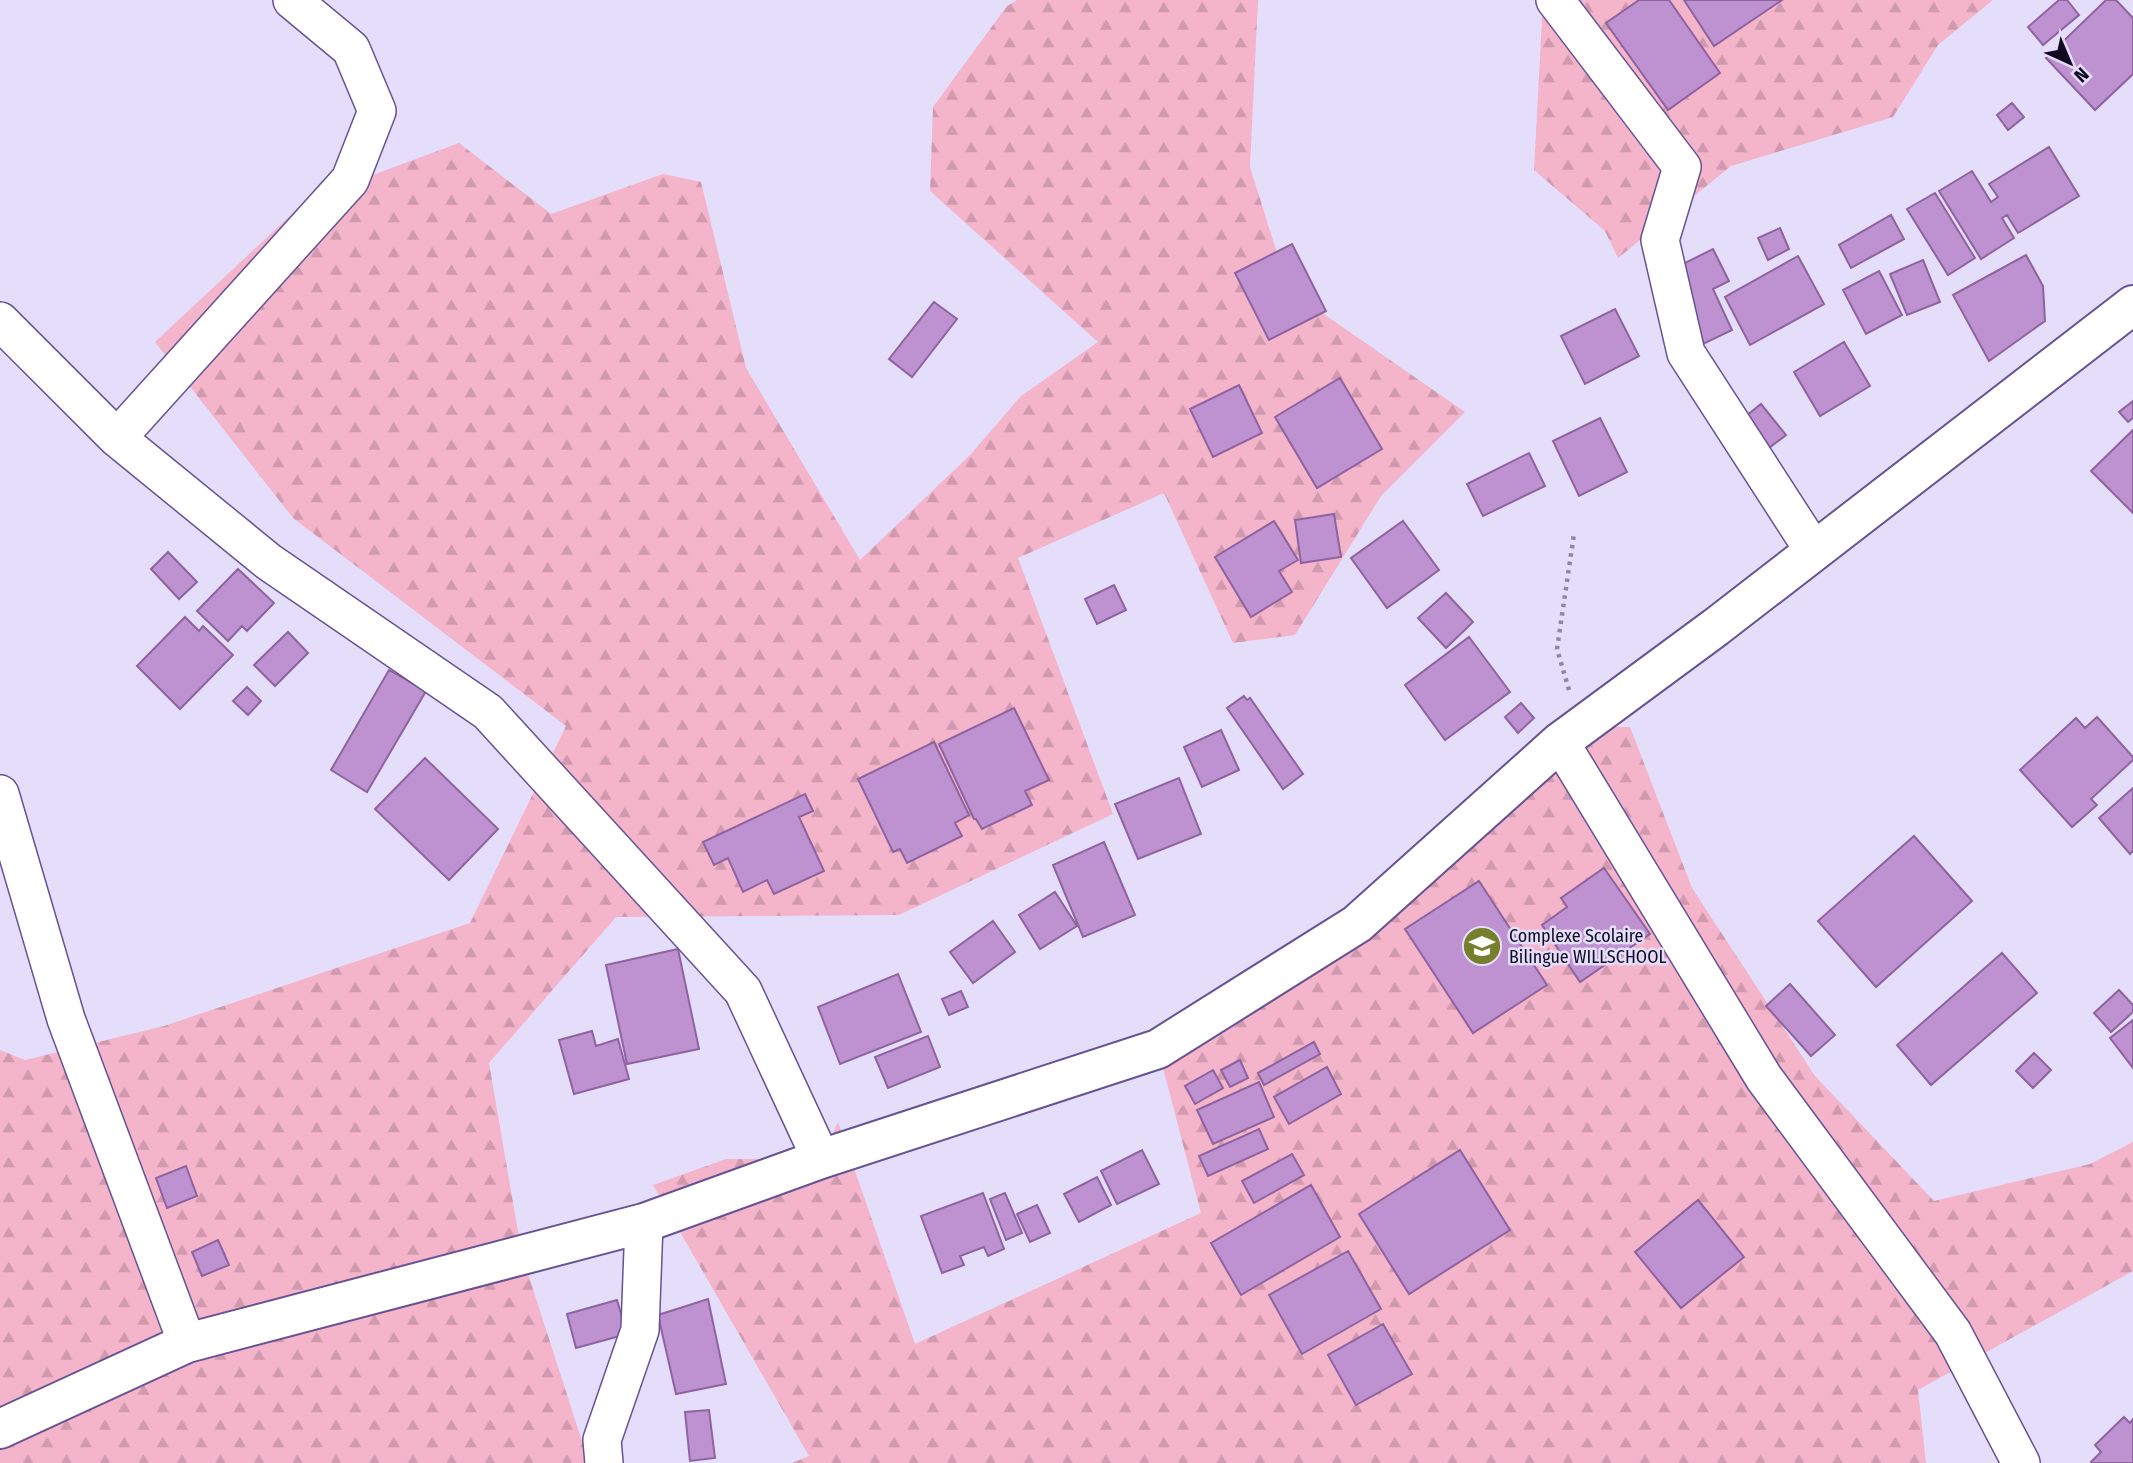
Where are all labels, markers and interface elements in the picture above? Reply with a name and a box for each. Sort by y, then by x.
north arrow [2035,28,2105,98]
text: N [2069,63,2094,87]
school or university icon: Complexe Scolaire Bilingue WILLSCHOOL [1461,925,1503,967]
place label: Complexe Scolaire Bilingue WILLSCHOOL [1509,925,1666,968]

